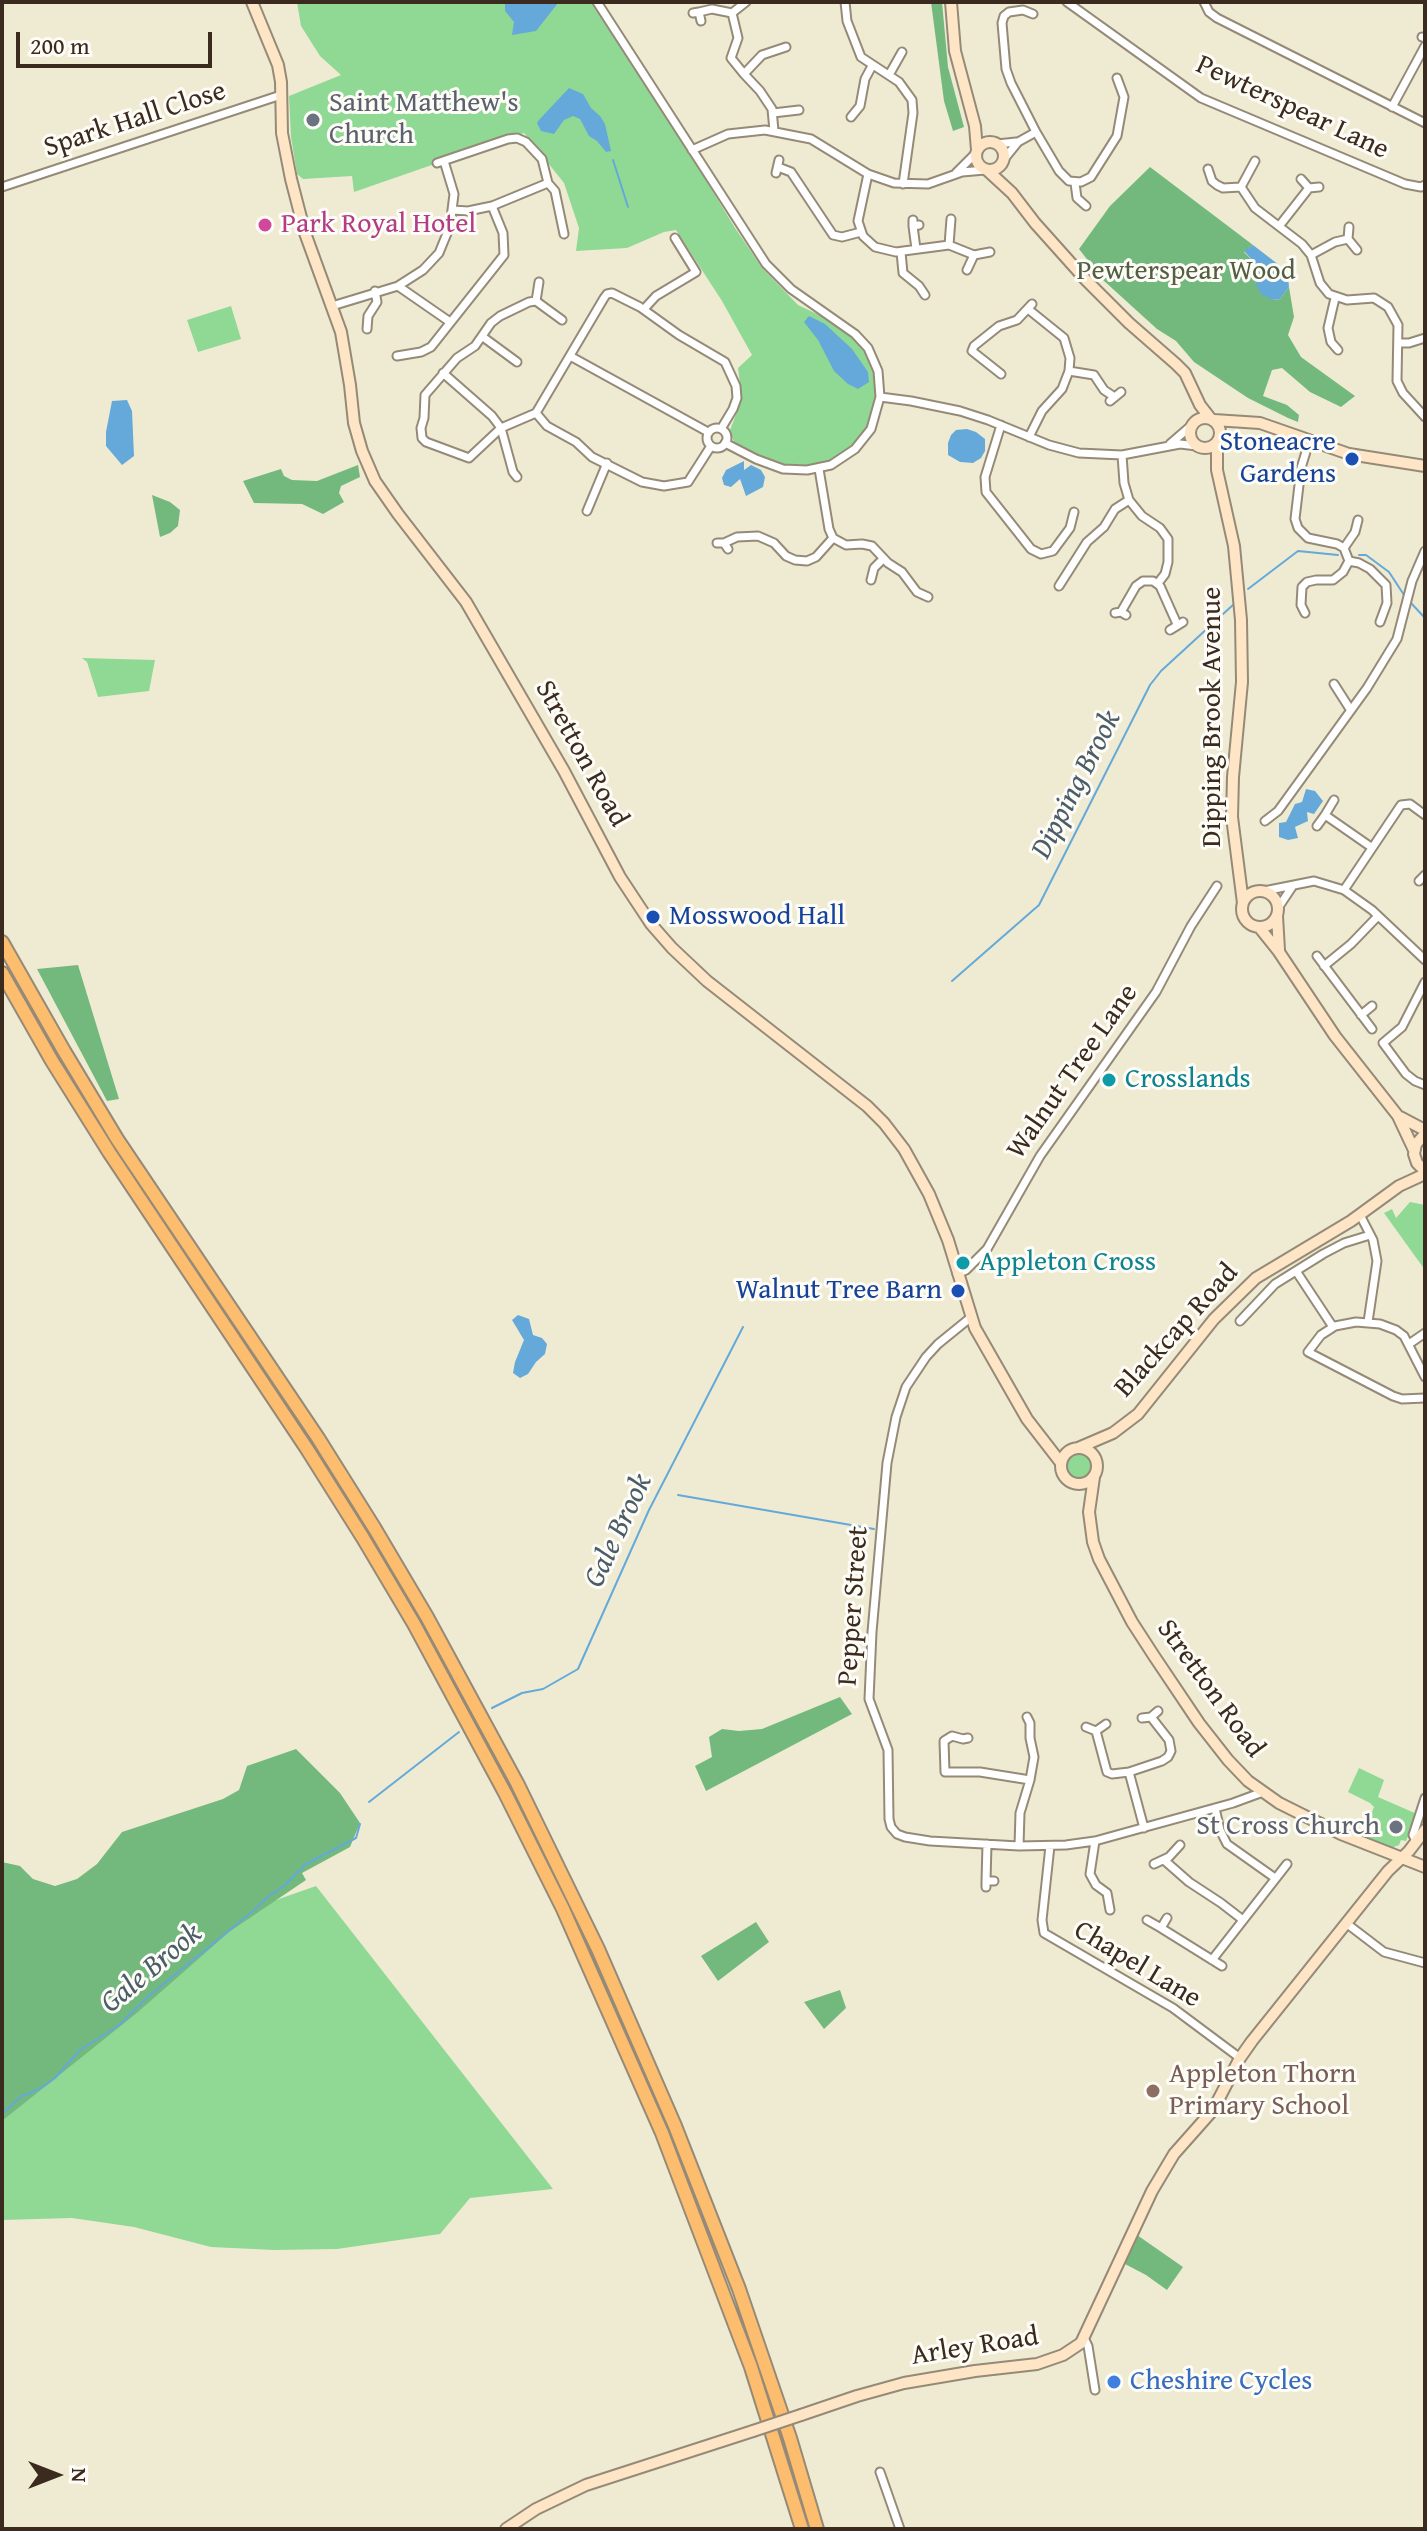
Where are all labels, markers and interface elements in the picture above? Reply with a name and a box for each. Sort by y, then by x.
scale bar [20,16,216,66]
text: 200 m [30,28,90,63]
street label: Pewterspear Lane [1190,49,1394,167]
street label: Spark Hall Close [40,75,230,165]
place label: Saint Matthew's Church [329,87,519,153]
marker: Saint Matthew's Church [304,111,322,129]
place label: Park Royal Hotel [281,208,476,242]
marker: Park Royal Hotel [256,216,274,234]
park label: Pewterspear Wood [1076,255,1296,289]
place label: Stoneacre Gardens [1219,426,1336,492]
marker: Stoneacre Gardens [1343,450,1361,468]
street label: Dipping Brook Avenue [1196,587,1230,847]
street label: Stretton Road [527,675,635,833]
water label: Dipping Brook [1024,705,1130,865]
place label: Mosswood Hall [669,900,845,934]
marker: Mosswood Hall [644,908,662,926]
street label: Walnut Tree Lane [1000,978,1146,1166]
place label: Crosslands [1125,1063,1251,1097]
marker: Crosslands [1100,1071,1118,1089]
place label: Appleton Cross [979,1246,1156,1280]
marker: Appleton Cross [954,1254,972,1272]
street label: Blackcap Road [1108,1257,1246,1405]
place label: Walnut Tree Barn [736,1274,942,1308]
marker: Walnut Tree Barn [949,1282,967,1300]
water label: Gale Brook [577,1469,661,1593]
street label: Pepper Street [832,1525,876,1687]
street label: Stretton Road [1149,1613,1271,1765]
place label: St Cross Church [1196,1810,1380,1844]
marker: St Cross Church [1387,1818,1405,1836]
street label: Chapel Lane [1067,1914,1207,2016]
water label: Gale Brook [94,1916,210,2022]
place label: Appleton Thorn Primary School [1169,2058,1356,2124]
marker: Appleton Thorn Primary School [1144,2082,1162,2100]
street label: Arley Road [909,2320,1041,2374]
place label: Cheshire Cycles [1130,2365,1312,2399]
marker: Cheshire Cycles [1105,2373,1123,2391]
north arrow [16,2435,96,2515]
text: N [64,2468,96,2482]

